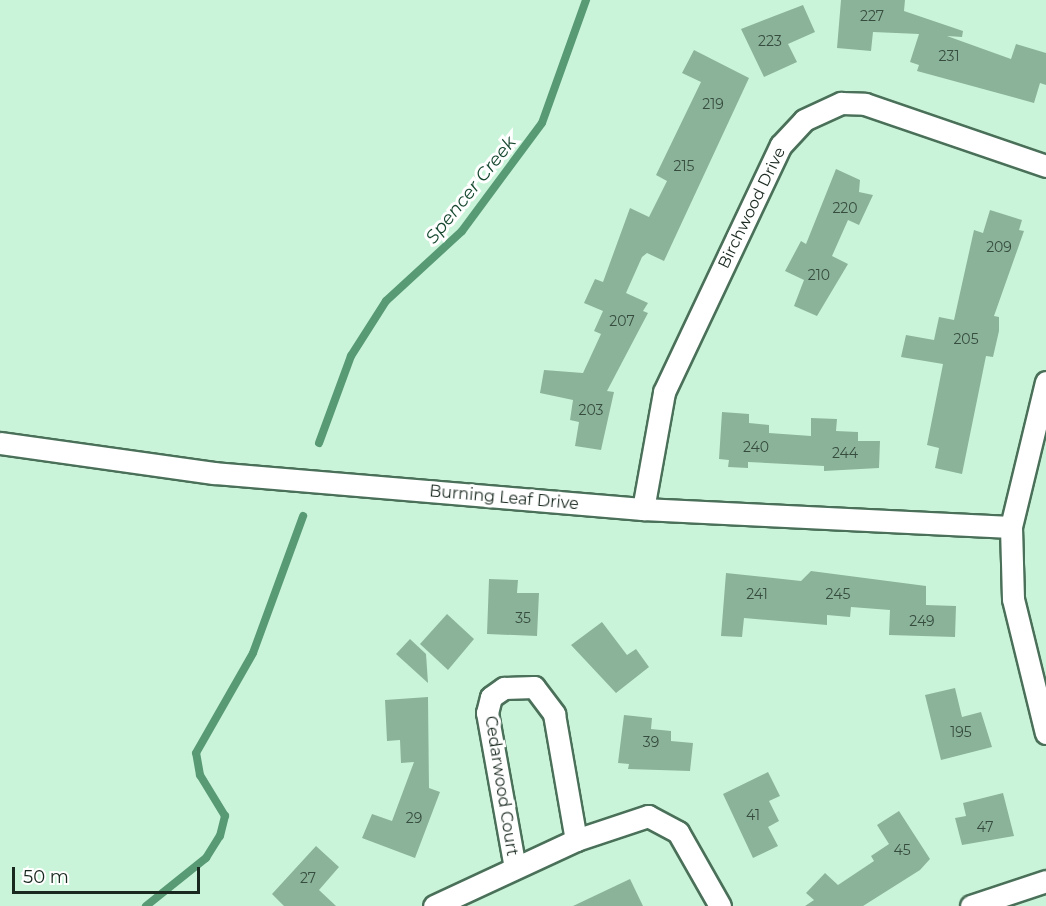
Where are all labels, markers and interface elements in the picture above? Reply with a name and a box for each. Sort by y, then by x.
house number: 227 [860,8,884,24]
house number: 223 [758,33,782,49]
house number: 231 [939,48,959,64]
house number: 219 [702,96,724,112]
water label: Spencer Creek [421,132,521,248]
street label: Birchwood Drive [714,144,790,272]
house number: 215 [674,158,694,174]
house number: 220 [832,200,858,216]
house number: 209 [986,239,1012,255]
house number: 210 [808,267,830,283]
house number: 207 [609,313,635,329]
house number: 205 [953,331,979,347]
house number: 203 [579,402,603,418]
house number: 240 [743,439,769,455]
house number: 244 [832,445,858,461]
street label: Burning Leaf Drive [429,482,579,514]
house number: 241 [746,586,768,602]
house number: 245 [826,586,850,602]
house number: 35 [515,610,531,626]
house number: 249 [909,613,935,629]
street label: Cedarwood Court [480,715,522,857]
house number: 195 [950,724,972,740]
house number: 39 [643,734,659,750]
house number: 41 [746,807,760,823]
house number: 29 [406,810,422,826]
house number: 47 [977,819,993,835]
house number: 45 [893,842,911,858]
scale bar [15,855,202,893]
text: 50 m [23,866,69,888]
house number: 27 [300,870,316,886]

